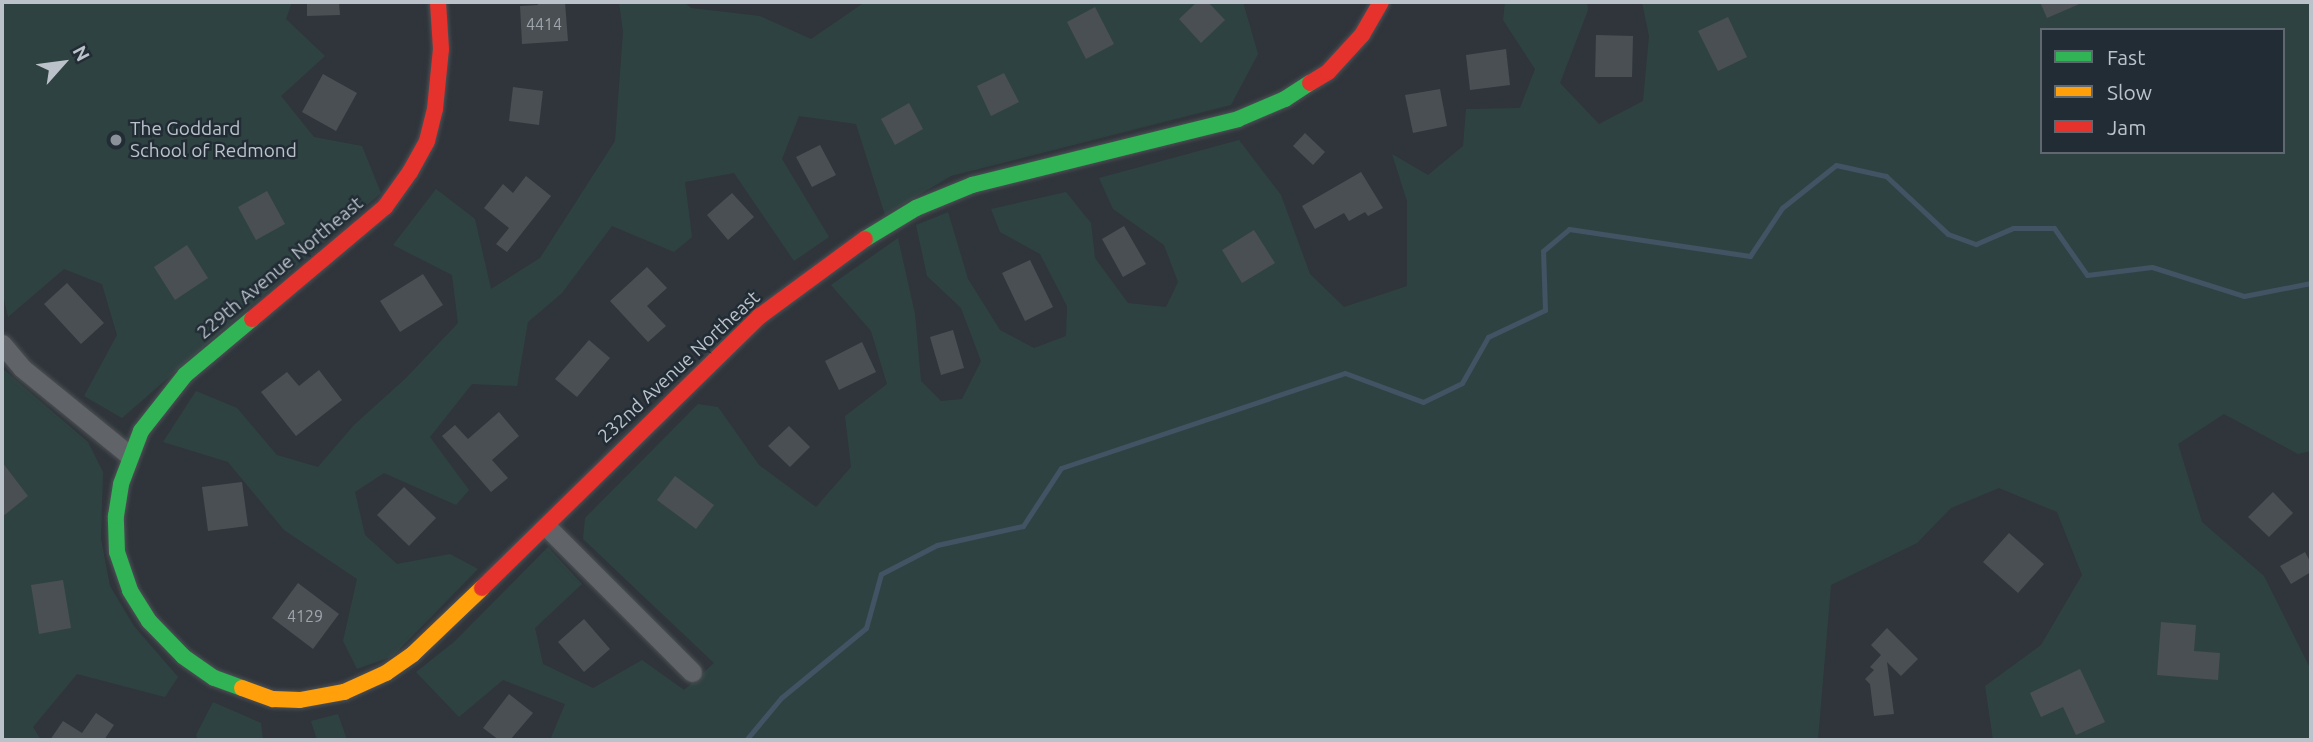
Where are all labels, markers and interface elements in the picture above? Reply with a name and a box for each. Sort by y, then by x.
house number: 4414 [526,14,562,34]
north arrow [28,28,98,98]
legend [2040,28,2285,154]
text: N [68,42,95,65]
text: Fast [2107,45,2145,69]
text: Slow [2107,80,2152,104]
text: Jam [2107,115,2146,139]
place label: The Goddard School of Redmond [130,118,297,162]
marker: The Goddard School of Redmond [108,132,124,148]
street label: 229th Avenue Northeast [192,192,368,344]
street label: 232nd Avenue Northeast [593,286,765,448]
house number: 4129 [287,606,323,626]

